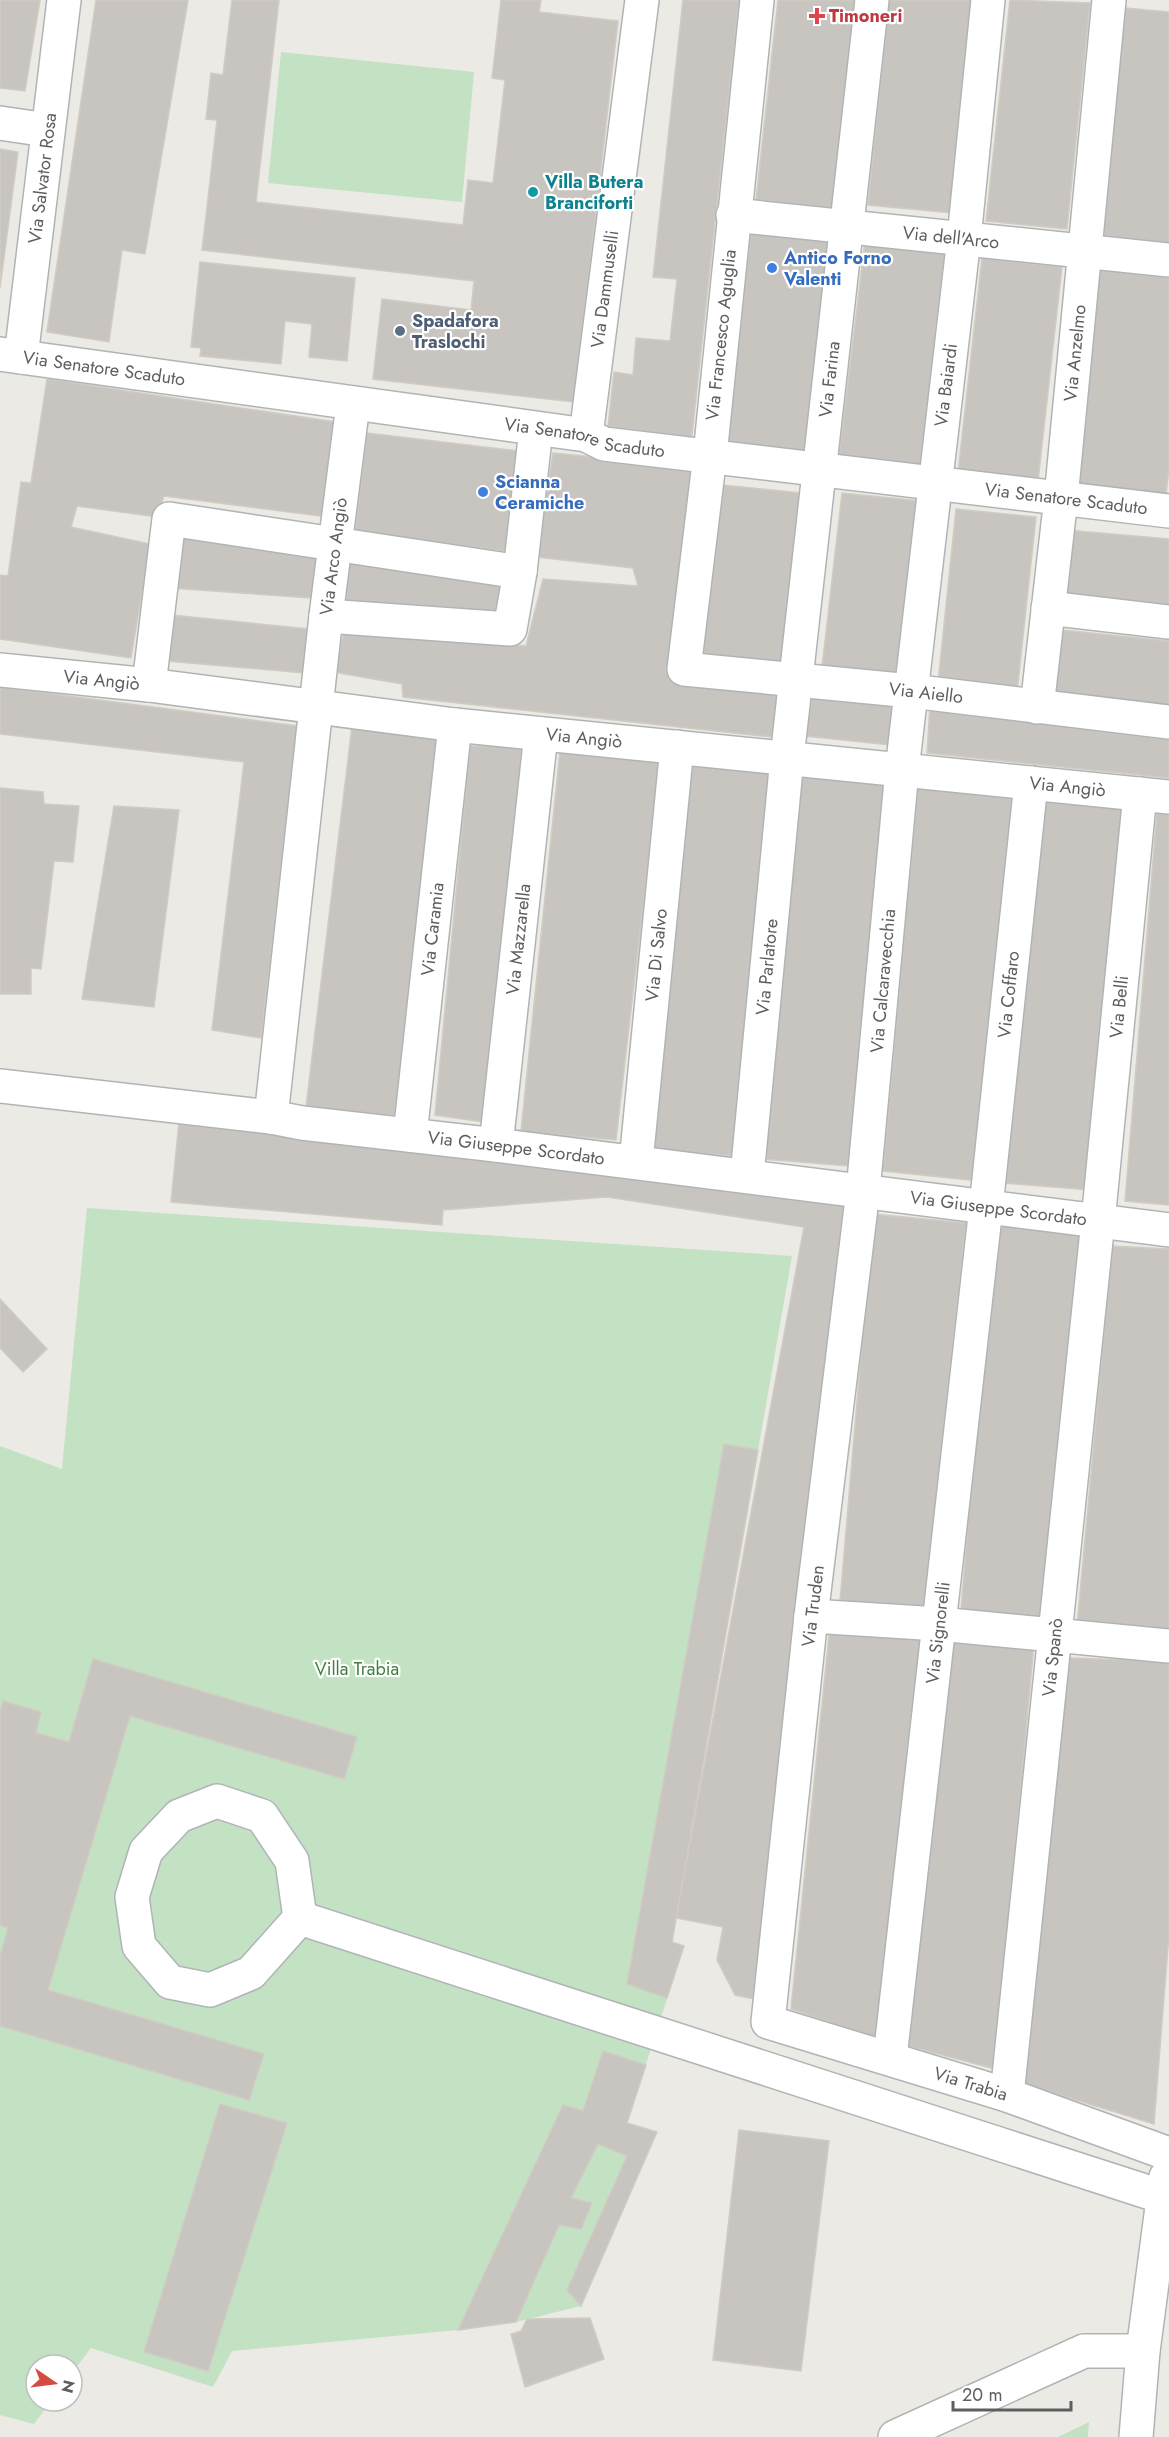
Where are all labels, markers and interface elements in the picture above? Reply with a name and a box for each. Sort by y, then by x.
place label: Timoneri [829,3,903,29]
marker: Timoneri [810,9,824,23]
street label: Via Salvator Rosa [22,111,63,245]
place label: Villa Butera Branciforti [544,169,643,216]
marker: Villa Butera Branciforti [526,185,540,199]
street label: Via dell'Arco [901,220,1001,255]
street label: Via Dammuselli [584,229,625,350]
place label: Antico Forno Valenti [783,245,892,292]
street label: Via Francesco Aguglia [699,248,743,422]
marker: Antico Forno Valenti [765,261,779,275]
street label: Via Anzelmo [1057,303,1093,403]
place label: Spadafora Traslochi [412,308,499,355]
marker: Spadafora Traslochi [393,324,407,338]
street label: Via Farina [812,340,847,419]
street label: Via Baiardi [928,342,964,428]
street label: Via Senatore Scaduto [21,344,187,392]
street label: Via Senatore Scaduto [503,411,666,464]
place label: Scianna Ceramiche [495,469,584,516]
street label: Via Senatore Scaduto [983,476,1149,521]
marker: Scianna Ceramiche [476,485,490,499]
street label: Via Arco Angiò [313,496,354,617]
street label: Via Angiò [62,663,141,697]
street label: Via Aiello [887,676,965,710]
street label: Via Angiò [544,721,624,755]
street label: Via Angiò [1028,770,1107,804]
street label: Via Caramia [415,881,451,977]
street label: Via Mazzarella [500,882,538,996]
street label: Via Di Salvo [639,907,674,1003]
street label: Via Calcaravecchia [864,908,902,1054]
street label: Via Parlatore [749,917,785,1016]
street label: Via Coffaro [991,950,1026,1039]
street label: Via Belli [1103,974,1135,1039]
street label: Via Giuseppe Scordato [426,1124,606,1172]
street label: Via Giuseppe Scordato [908,1184,1089,1233]
street label: Via Truden [795,1564,831,1648]
street label: Via Signorelli [919,1580,957,1685]
street label: Via Spanò [1036,1617,1070,1698]
park label: Villa Trabia [315,1656,399,1682]
street label: Via Trabia [931,2060,1011,2107]
north arrow [24,2353,84,2413]
scale bar [953,2374,1072,2412]
text: N [55,2378,81,2395]
text: 20 m [962,2382,1002,2408]

